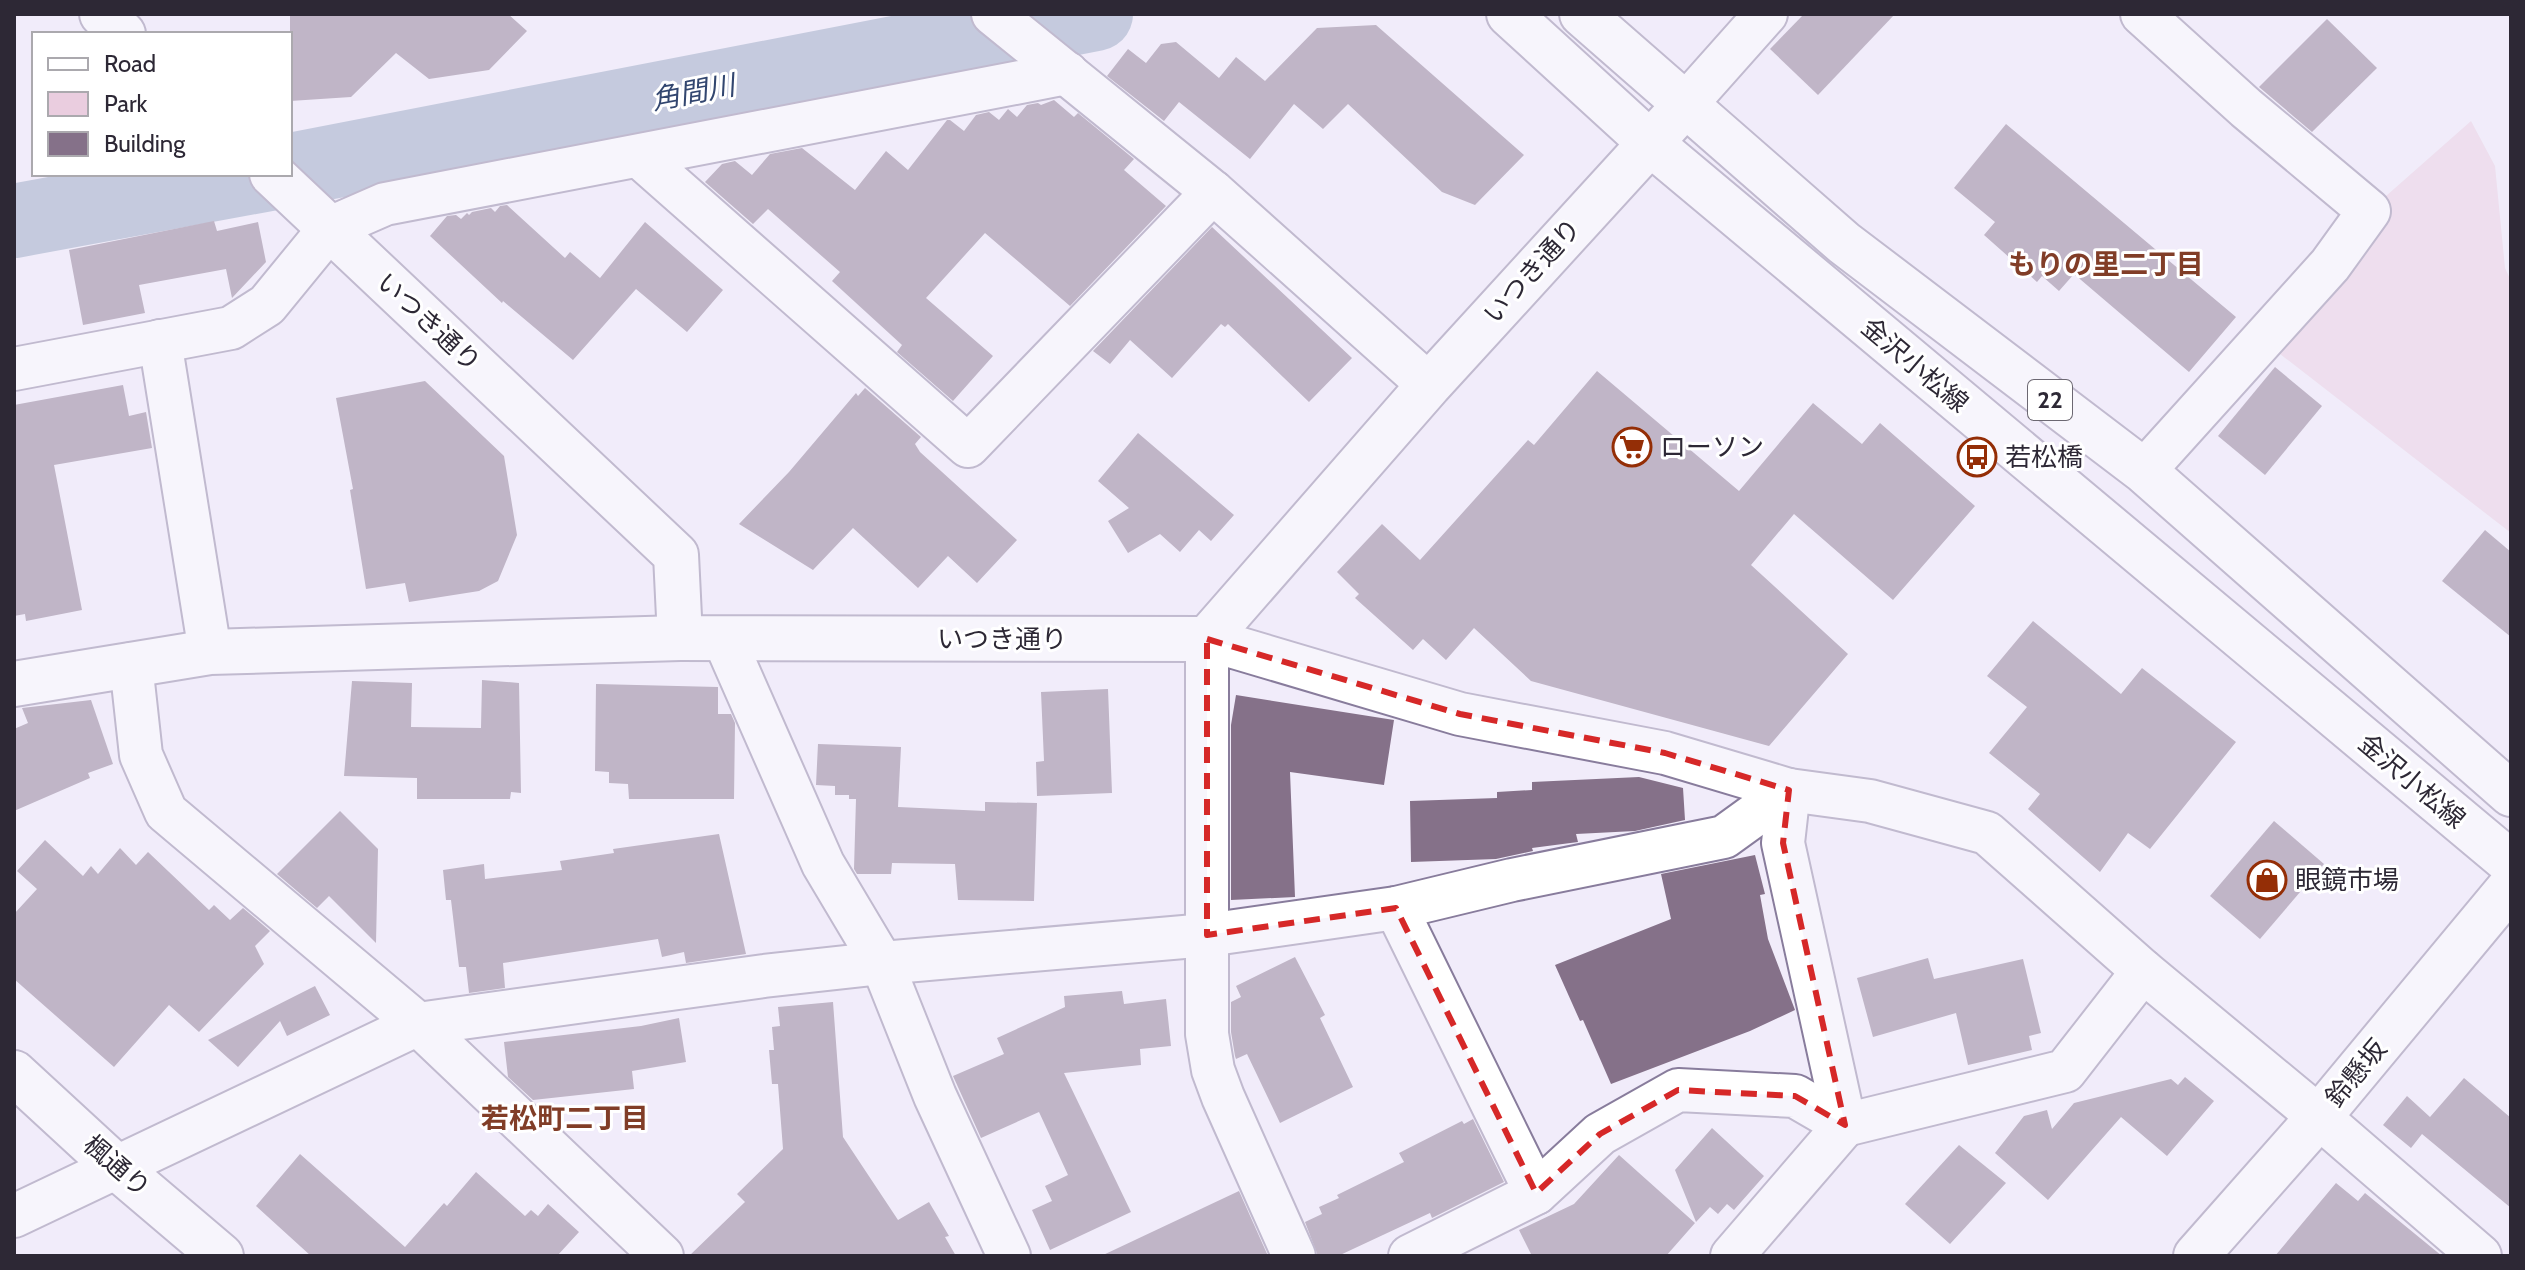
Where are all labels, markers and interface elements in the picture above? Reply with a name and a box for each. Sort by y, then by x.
legend [32,32,292,176]
text: Road [104,49,156,78]
water label: 角間川 [649,67,740,117]
text: Park [104,89,147,118]
text: Building [104,129,186,158]
street label: いつき通り [1477,212,1587,330]
district label: もりの里二丁目 [2008,247,2204,281]
street label: いつき通り [371,266,487,378]
street label: 金沢小松線 [1855,311,1975,419]
road number: 22 [2028,380,2072,420]
supermarket icon: ローソン [1611,426,1653,468]
place label: ローソン [1660,431,1764,463]
bus stop icon: 若松橋 [1956,436,1998,478]
place label: 若松橋 [2005,441,2083,473]
street label: いつき通り [937,623,1067,655]
street label: 金沢小松線 [2352,727,2472,835]
shop icon: 眼鏡市場 [2246,859,2288,901]
place label: 眼鏡市場 [2295,864,2399,896]
street label: 鈴懸坂 [2319,1033,2393,1113]
district label: 若松町二丁目 [481,1101,649,1135]
street label: 楓通り [77,1128,157,1204]

